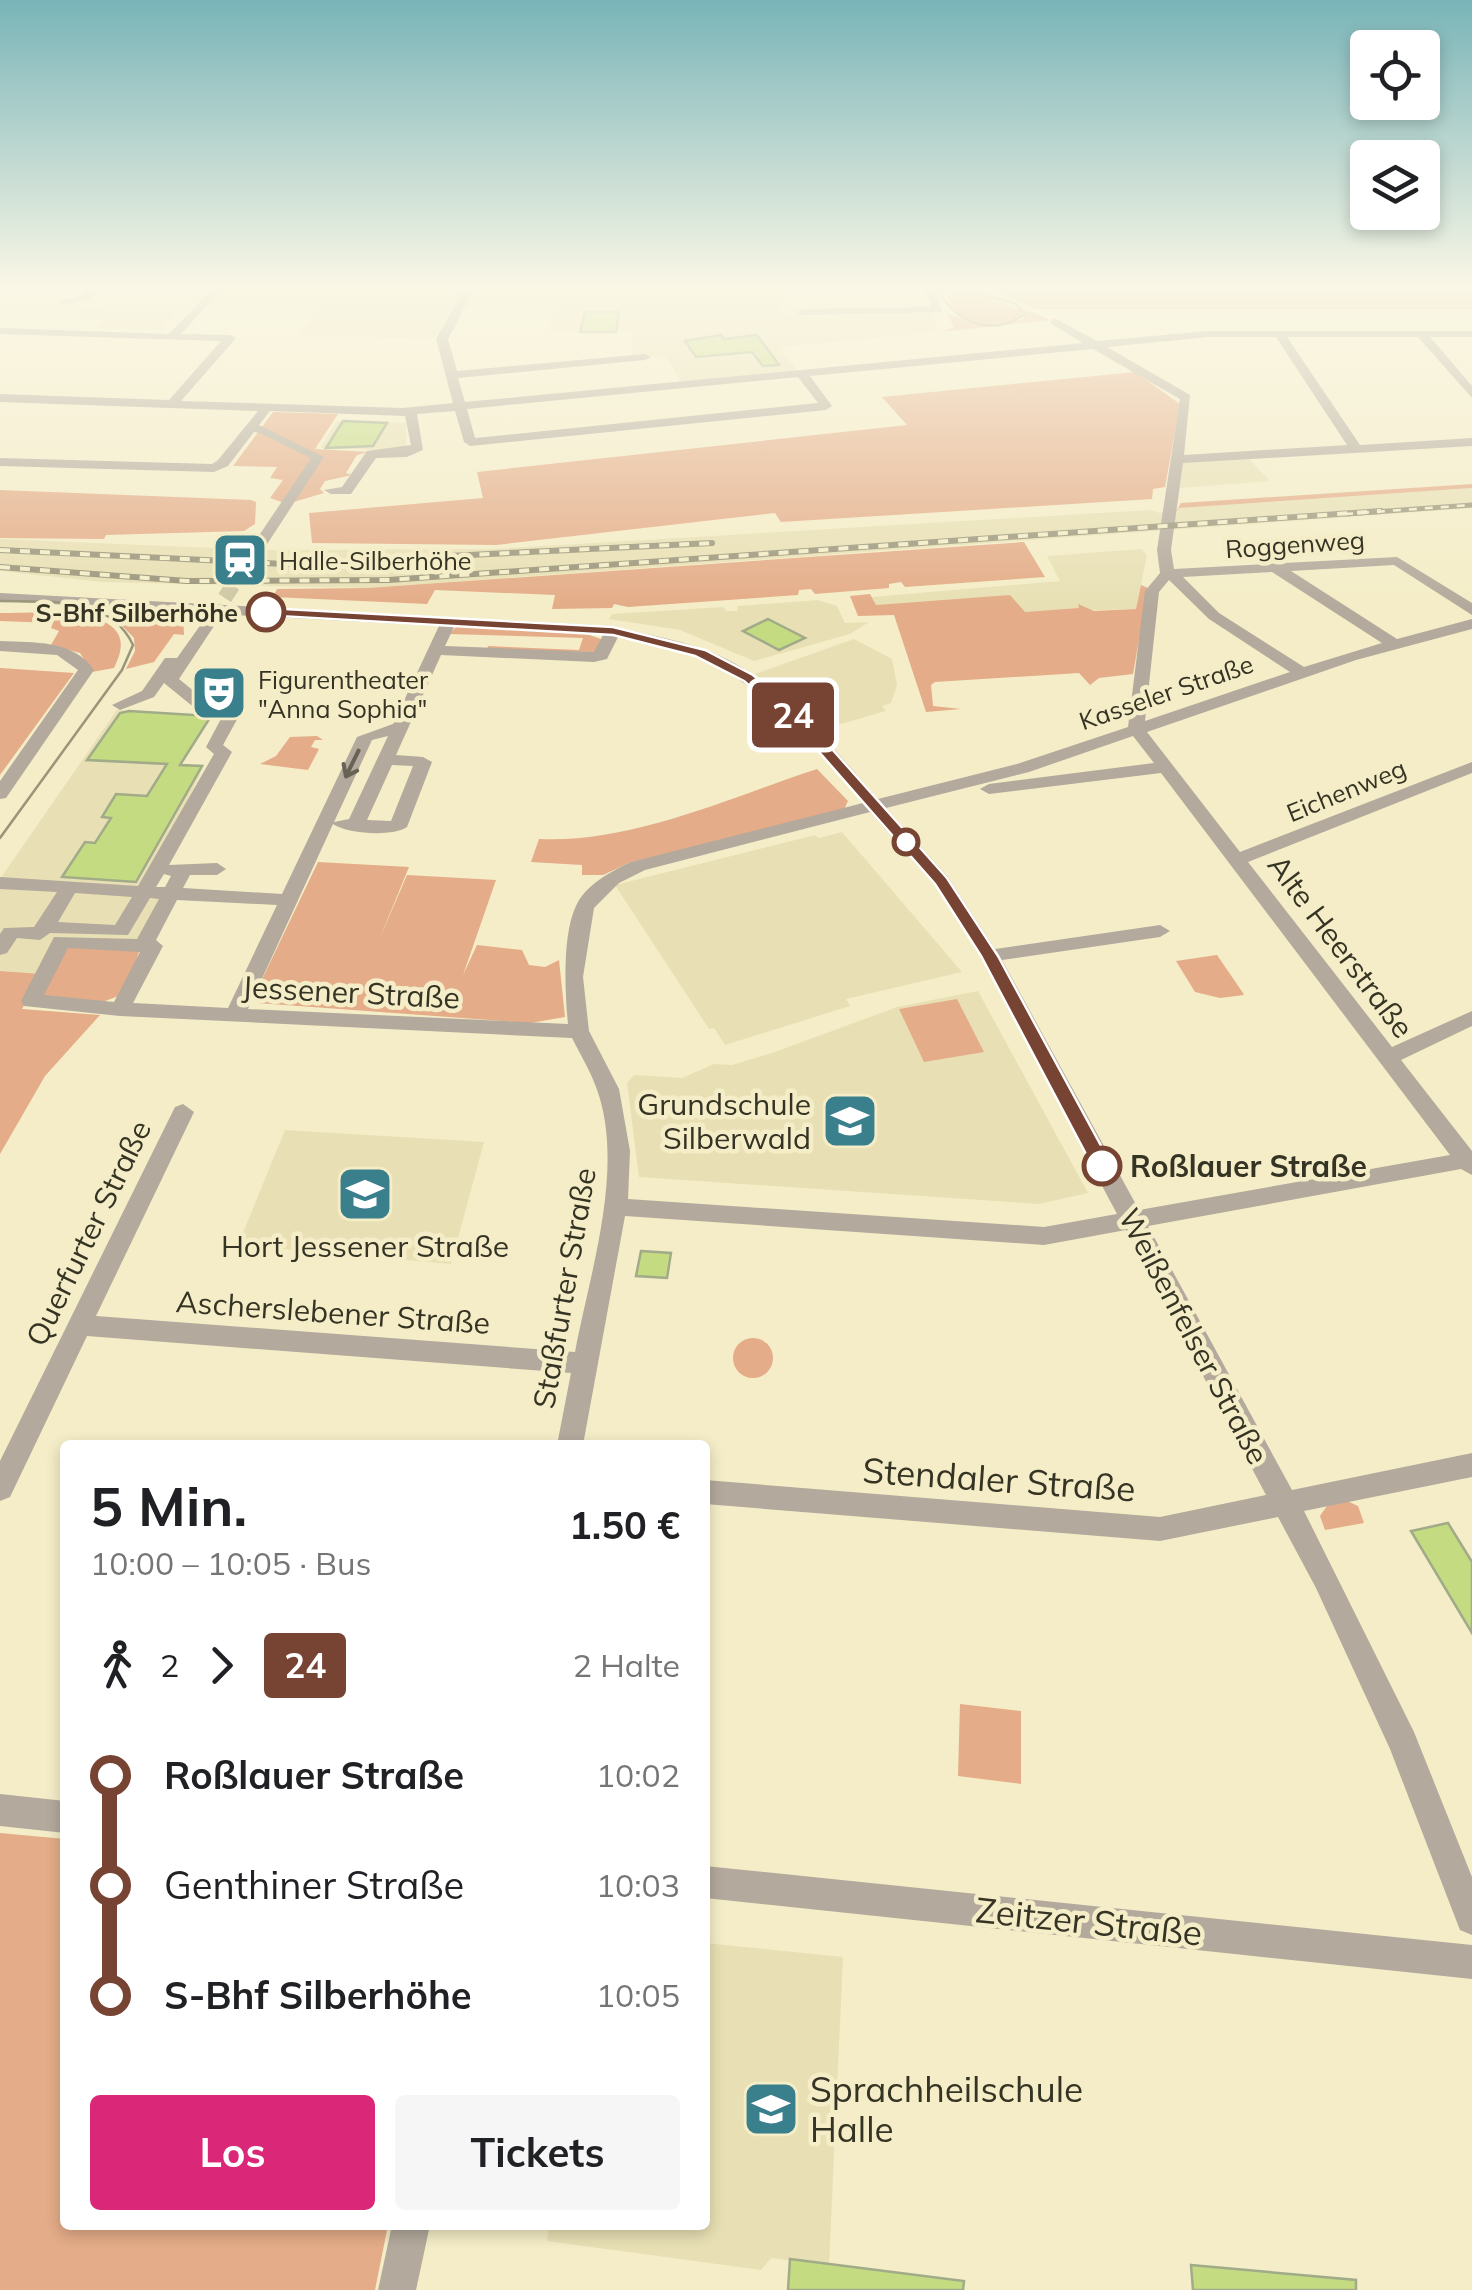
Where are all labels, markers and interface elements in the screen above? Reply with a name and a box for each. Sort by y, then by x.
map controls [1350,30,1440,230]
button: locate [1350,30,1440,120]
button: layers [1350,140,1440,230]
street label: Roggenweg [1224,524,1366,564]
station icon: Halle-Silberhöhe [210,530,270,590]
place label: Halle-Silberhöhe [279,545,471,576]
marker: S-Bhf Silberhöhe [247,593,285,631]
place label: S-Bhf Silberhöhe [36,597,238,628]
street label: Kasseler Straße [1075,648,1257,736]
theatre icon: Figurentheater "Anna Sophia" [189,663,249,723]
place label: Figurentheater "Anna Sophia" [258,664,428,724]
line badge: 24 [748,682,838,748]
text: 24 [772,693,814,737]
one-way arrow [342,748,361,778]
street label: Eichenweg [1282,752,1410,828]
unlabelled marker [893,829,919,855]
street label: Alte Heerstraße [1260,847,1422,1045]
street label: Jessener Straße [241,967,461,1017]
place label: Grundschule Silberwald [637,1085,811,1157]
school or university icon: Grundschule Silberwald [820,1091,880,1151]
street label: Querfurter Straße [17,1114,159,1352]
marker: Roßlauer Straße [1083,1147,1121,1185]
place label: Roßlauer Straße [1130,1147,1367,1185]
school or university icon: Hort Jessener Straße [335,1164,395,1224]
street label: Staßfurter Straße [524,1165,604,1411]
street label: Weißenfelser Straße [1110,1202,1278,1470]
place label: Hort Jessener Straße [221,1227,509,1265]
street label: Ascherslebener Straße [175,1282,491,1342]
street label: Stendaler Straße [861,1448,1137,1510]
text: 5 Min. [90,1471,247,1540]
text: 1.50 € [569,1501,680,1549]
text: 10:00 – 10:05 · Bus [90,1543,371,1583]
icon: walk [90,1638,145,1693]
icon: forward [194,1638,249,1693]
text: 24 [284,1643,326,1687]
text: 2 [160,1645,179,1685]
text: 2 Halte [573,1645,680,1685]
text: Roßlauer Straße [164,1751,464,1799]
text: 10:02 [596,1755,680,1795]
text: Genthiner Straße [164,1861,464,1909]
text: 10:03 [596,1865,680,1905]
street label: Zeitzer Straße [974,1887,1204,1955]
text: S-Bhf Silberhöhe [164,1971,472,2019]
text: 10:05 [596,1975,680,2015]
place label: Sprachheilschule Halle [810,2067,1083,2151]
school or university icon: Sprachheilschule Halle [741,2079,801,2139]
button: Los [90,2095,375,2210]
button: Tickets [395,2095,680,2210]

